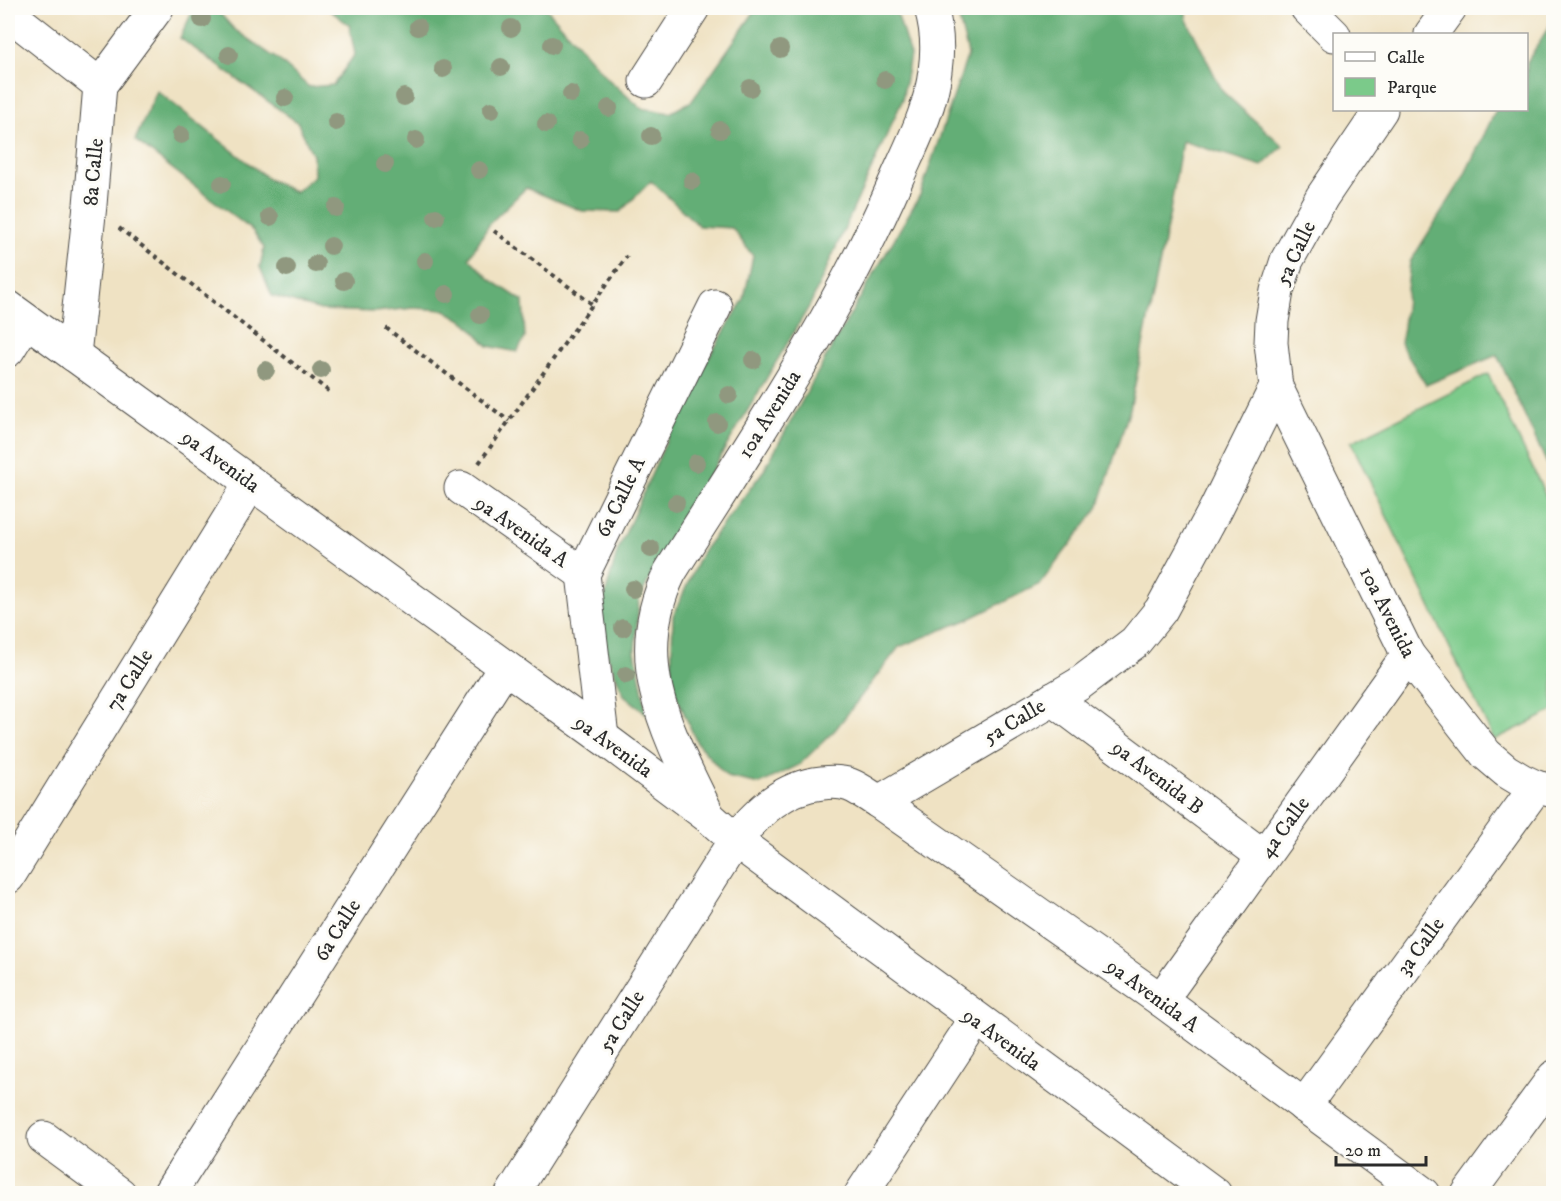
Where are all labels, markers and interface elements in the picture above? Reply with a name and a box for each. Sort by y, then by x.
legend [1333,33,1528,111]
text: Calle [1387,47,1425,69]
text: Parque [1387,77,1437,99]
street label: 8a Calle [78,137,110,207]
street label: 5a Calle [1270,217,1322,290]
street label: 10a Avenida [733,366,807,463]
street label: 9a Avenida [175,424,265,499]
street label: 6a Calle A [590,452,652,542]
street label: 9a Avenida A [469,490,574,574]
street label: 10a Avenida [1353,562,1421,663]
street label: 7a Calle [101,644,159,717]
street label: 5a Calle [979,693,1051,751]
street label: 9a Avenida [568,709,658,784]
street label: 9a Avenida B [1106,734,1208,821]
street label: 4a Calle [1254,792,1316,863]
street label: 6a Calle [309,894,367,966]
street label: 3a Calle [1391,912,1451,981]
street label: 9a Avenida A [1100,953,1204,1039]
street label: 5a Calle [593,986,651,1057]
street label: 9a Avenida [956,1002,1046,1077]
scale bar [1336,1129,1426,1167]
text: 20 m [1345,1140,1381,1162]

